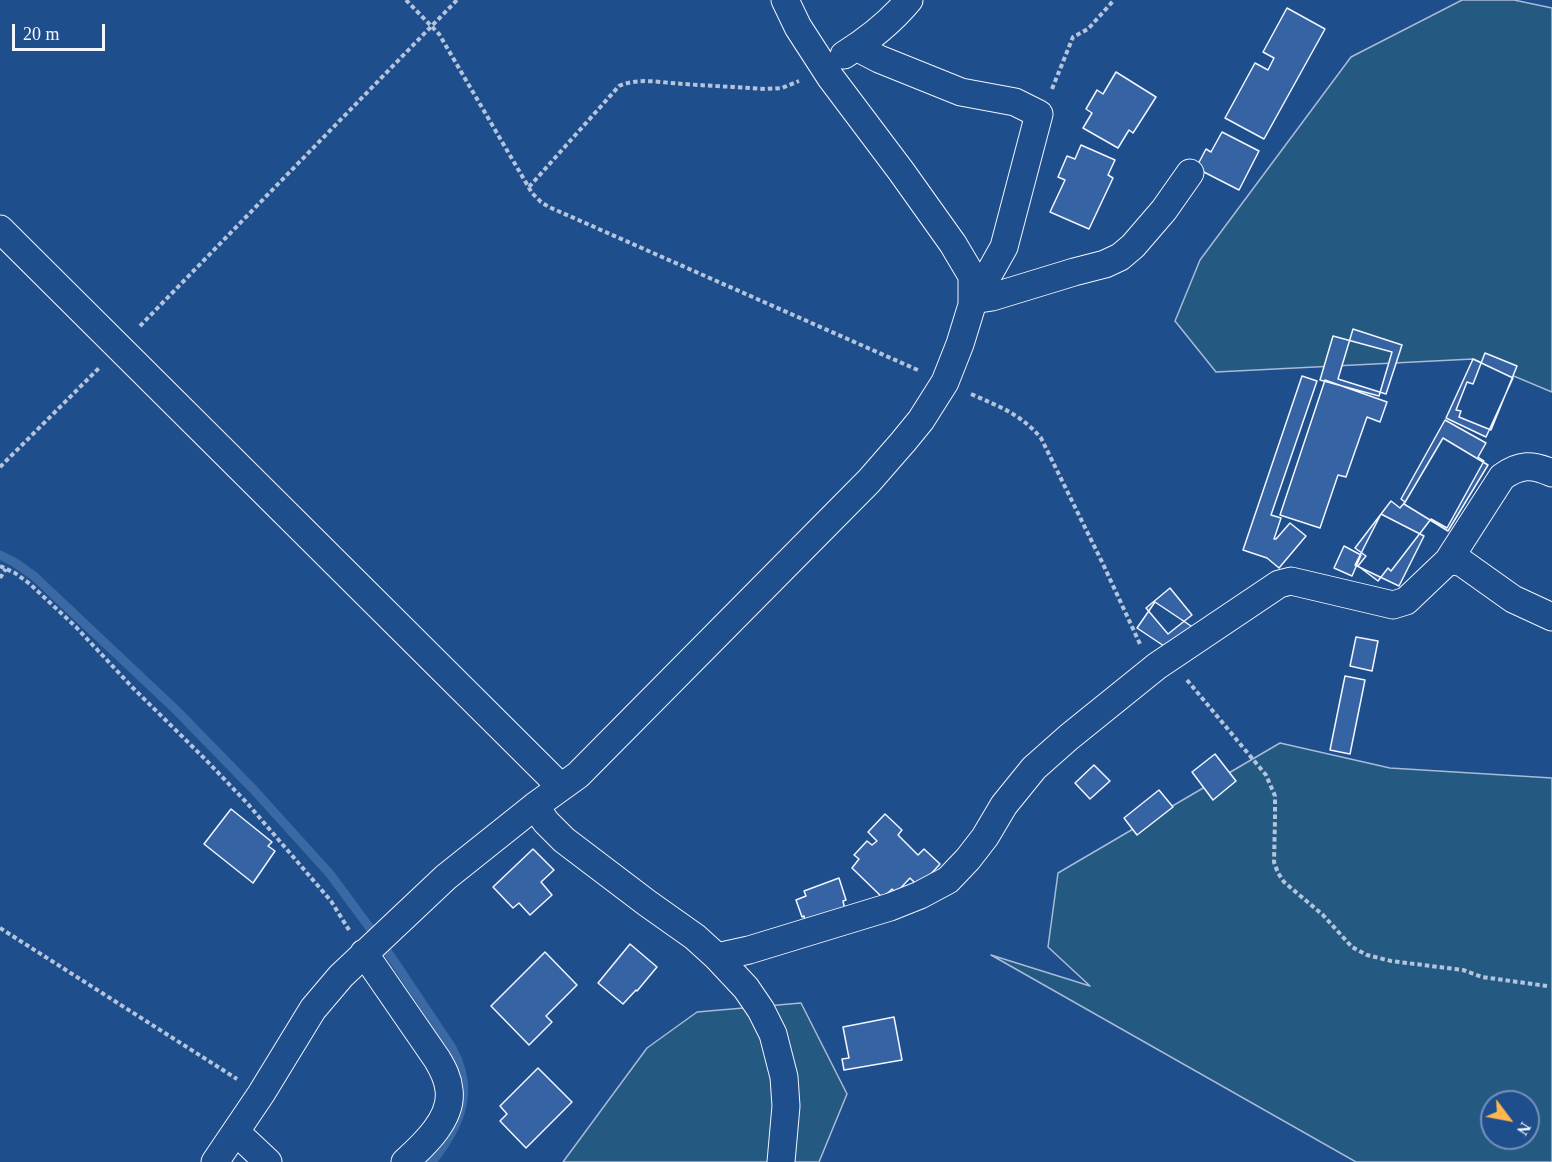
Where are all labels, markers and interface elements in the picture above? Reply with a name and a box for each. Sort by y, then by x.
scale bar [15,12,108,50]
text: 20 m [23,24,60,44]
north arrow [1480,1090,1540,1150]
text: N [1514,1119,1534,1138]

